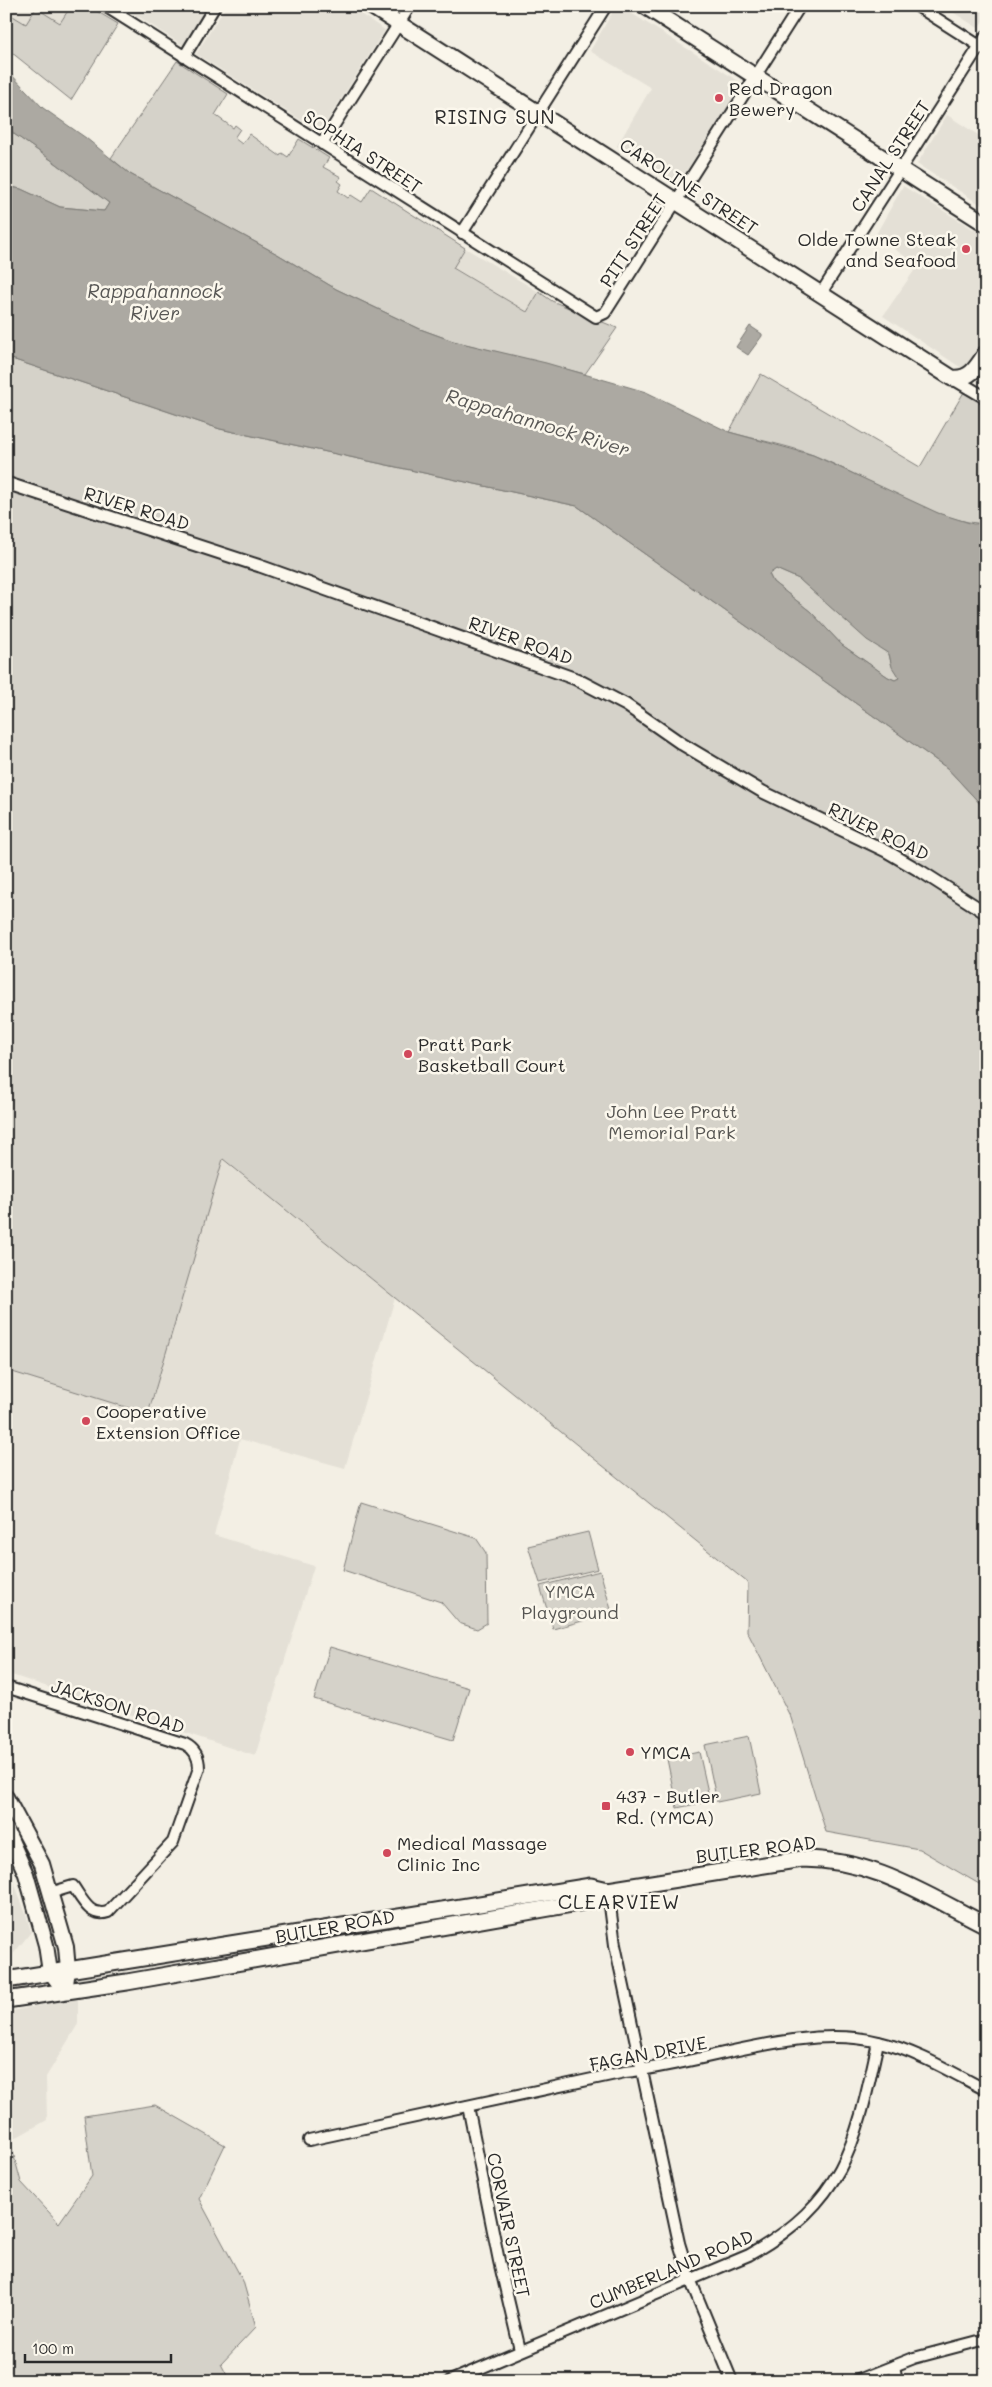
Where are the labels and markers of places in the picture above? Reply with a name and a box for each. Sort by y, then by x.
place label: Red Dragon Bewery [729,76,833,121]
marker: Red Dragon Bewery [713,92,725,104]
place label: Olde Towne Steak and Seafood [797,227,956,272]
marker: Olde Towne Steak and Seafood [960,243,972,255]
place label: Pratt Park Basketball Court [418,1032,566,1077]
marker: Pratt Park Basketball Court [402,1048,414,1060]
place label: Cooperative Extension Office [96,1399,241,1444]
marker: Cooperative Extension Office [80,1415,92,1427]
place label: YMCA [640,1740,691,1764]
marker: YMCA [624,1746,636,1758]
place label: 437 - Butler Rd. (YMCA) [616,1784,720,1829]
marker: 437 - Butler Rd. (YMCA) [600,1800,612,1812]
place label: Medical Massage Clinic Inc [397,1831,547,1876]
marker: Medical Massage Clinic Inc [381,1847,393,1859]

